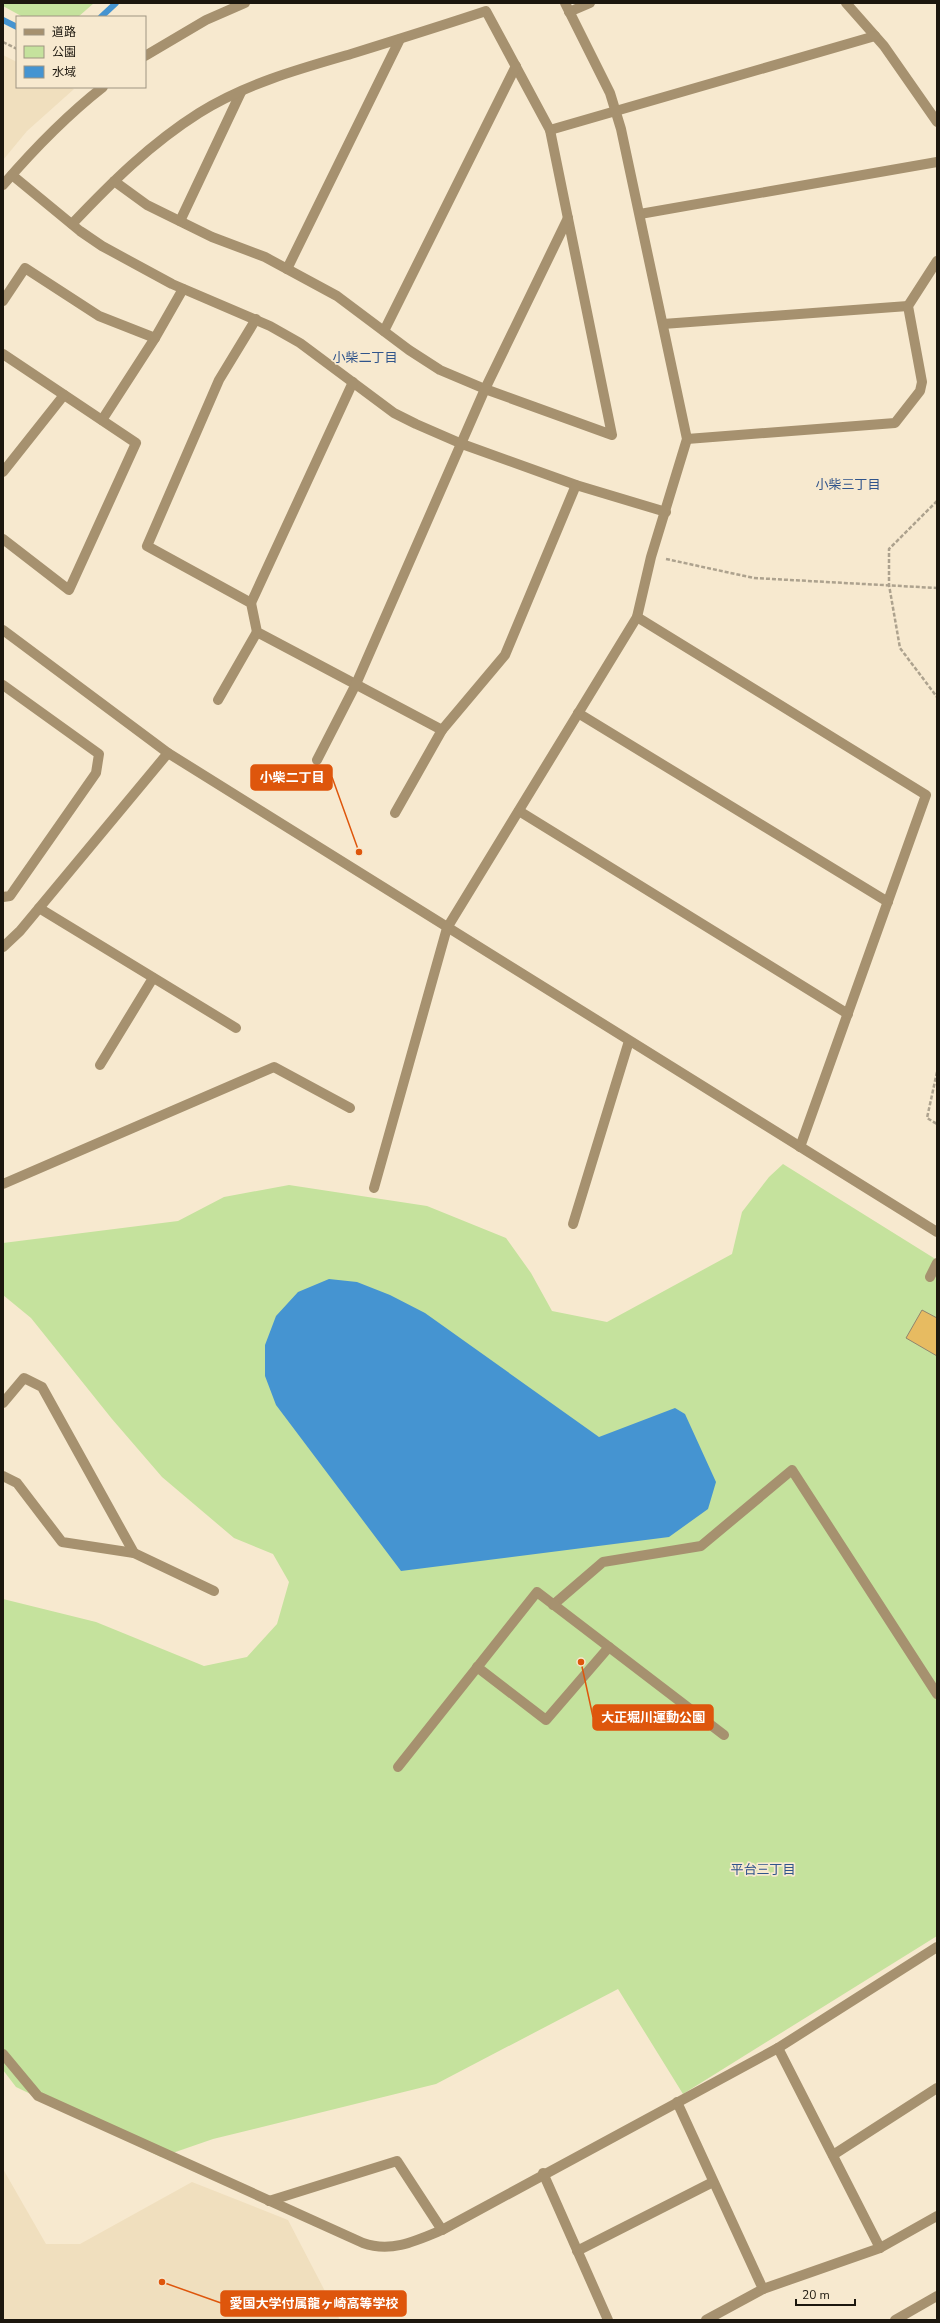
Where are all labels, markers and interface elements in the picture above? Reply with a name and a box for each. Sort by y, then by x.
legend [16,16,146,88]
text: 道路 [52,24,76,40]
text: 公園 [52,44,76,60]
text: 水域 [52,64,76,80]
district label: 小柴二丁目 [332,349,398,367]
district label: 小柴三丁目 [815,476,881,494]
callout: 小柴二丁目 [251,765,332,790]
text: 小柴二丁目 [259,769,325,787]
callout: 大正堀川運動公園 [593,1705,713,1730]
text: 大正堀川運動公園 [601,1709,705,1727]
district label: 平台三丁目 [730,1861,796,1879]
scale bar [796,2281,855,2307]
text: 20 m [802,2287,830,2303]
callout: 愛国大学付属龍ヶ崎高等学校 [221,2291,406,2316]
text: 愛国大学付属龍ヶ崎高等学校 [229,2295,399,2313]

